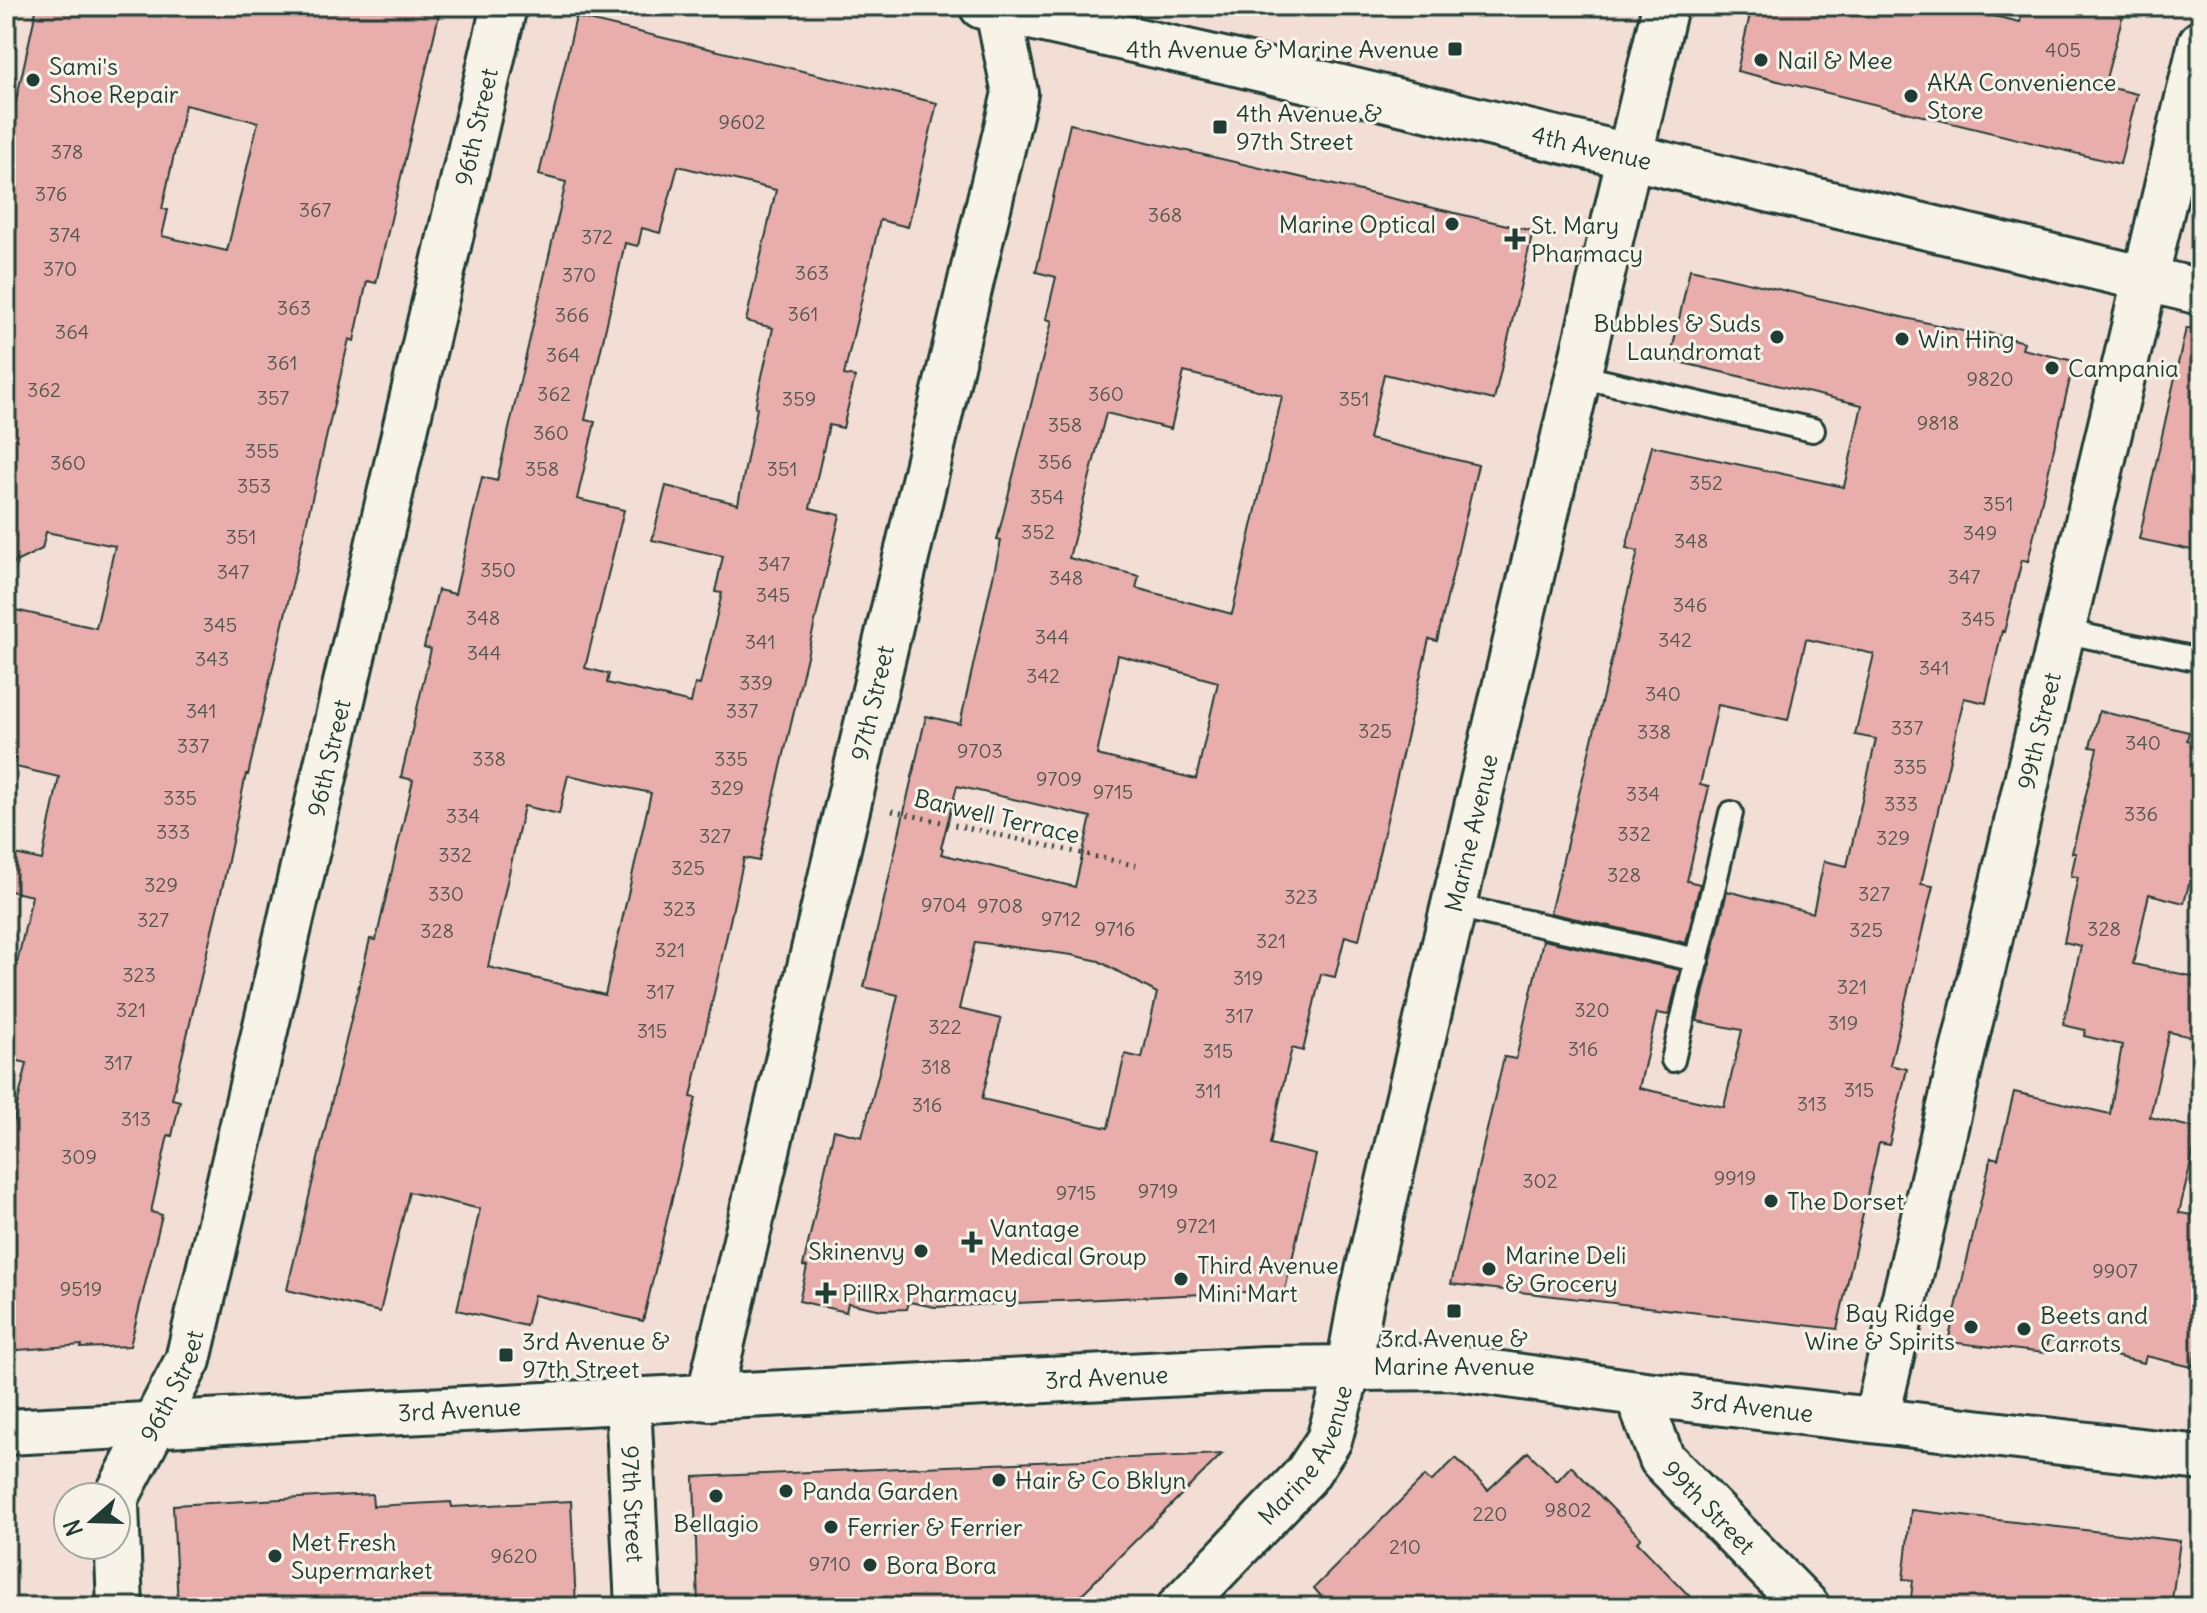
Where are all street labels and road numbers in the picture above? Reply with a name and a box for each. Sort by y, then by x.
street label: 96th Street [448,65,504,188]
street label: 4th Avenue [1529,119,1655,176]
street label: 97th Street [844,642,900,763]
street label: 99th Street [2010,669,2067,792]
street label: 96th Street [300,696,357,819]
street label: Marine Avenue [1438,751,1504,915]
street label: Barwell Terrace [911,782,1083,850]
street label: 96th Street [133,1327,209,1446]
street label: 3rd Avenue [1044,1359,1169,1395]
street label: Marine Avenue [1252,1382,1358,1531]
street label: 3rd Avenue [1689,1384,1815,1428]
street label: 3rd Avenue [397,1391,522,1427]
street label: 97th Street [615,1445,651,1563]
street label: 99th Street [1657,1454,1762,1560]

